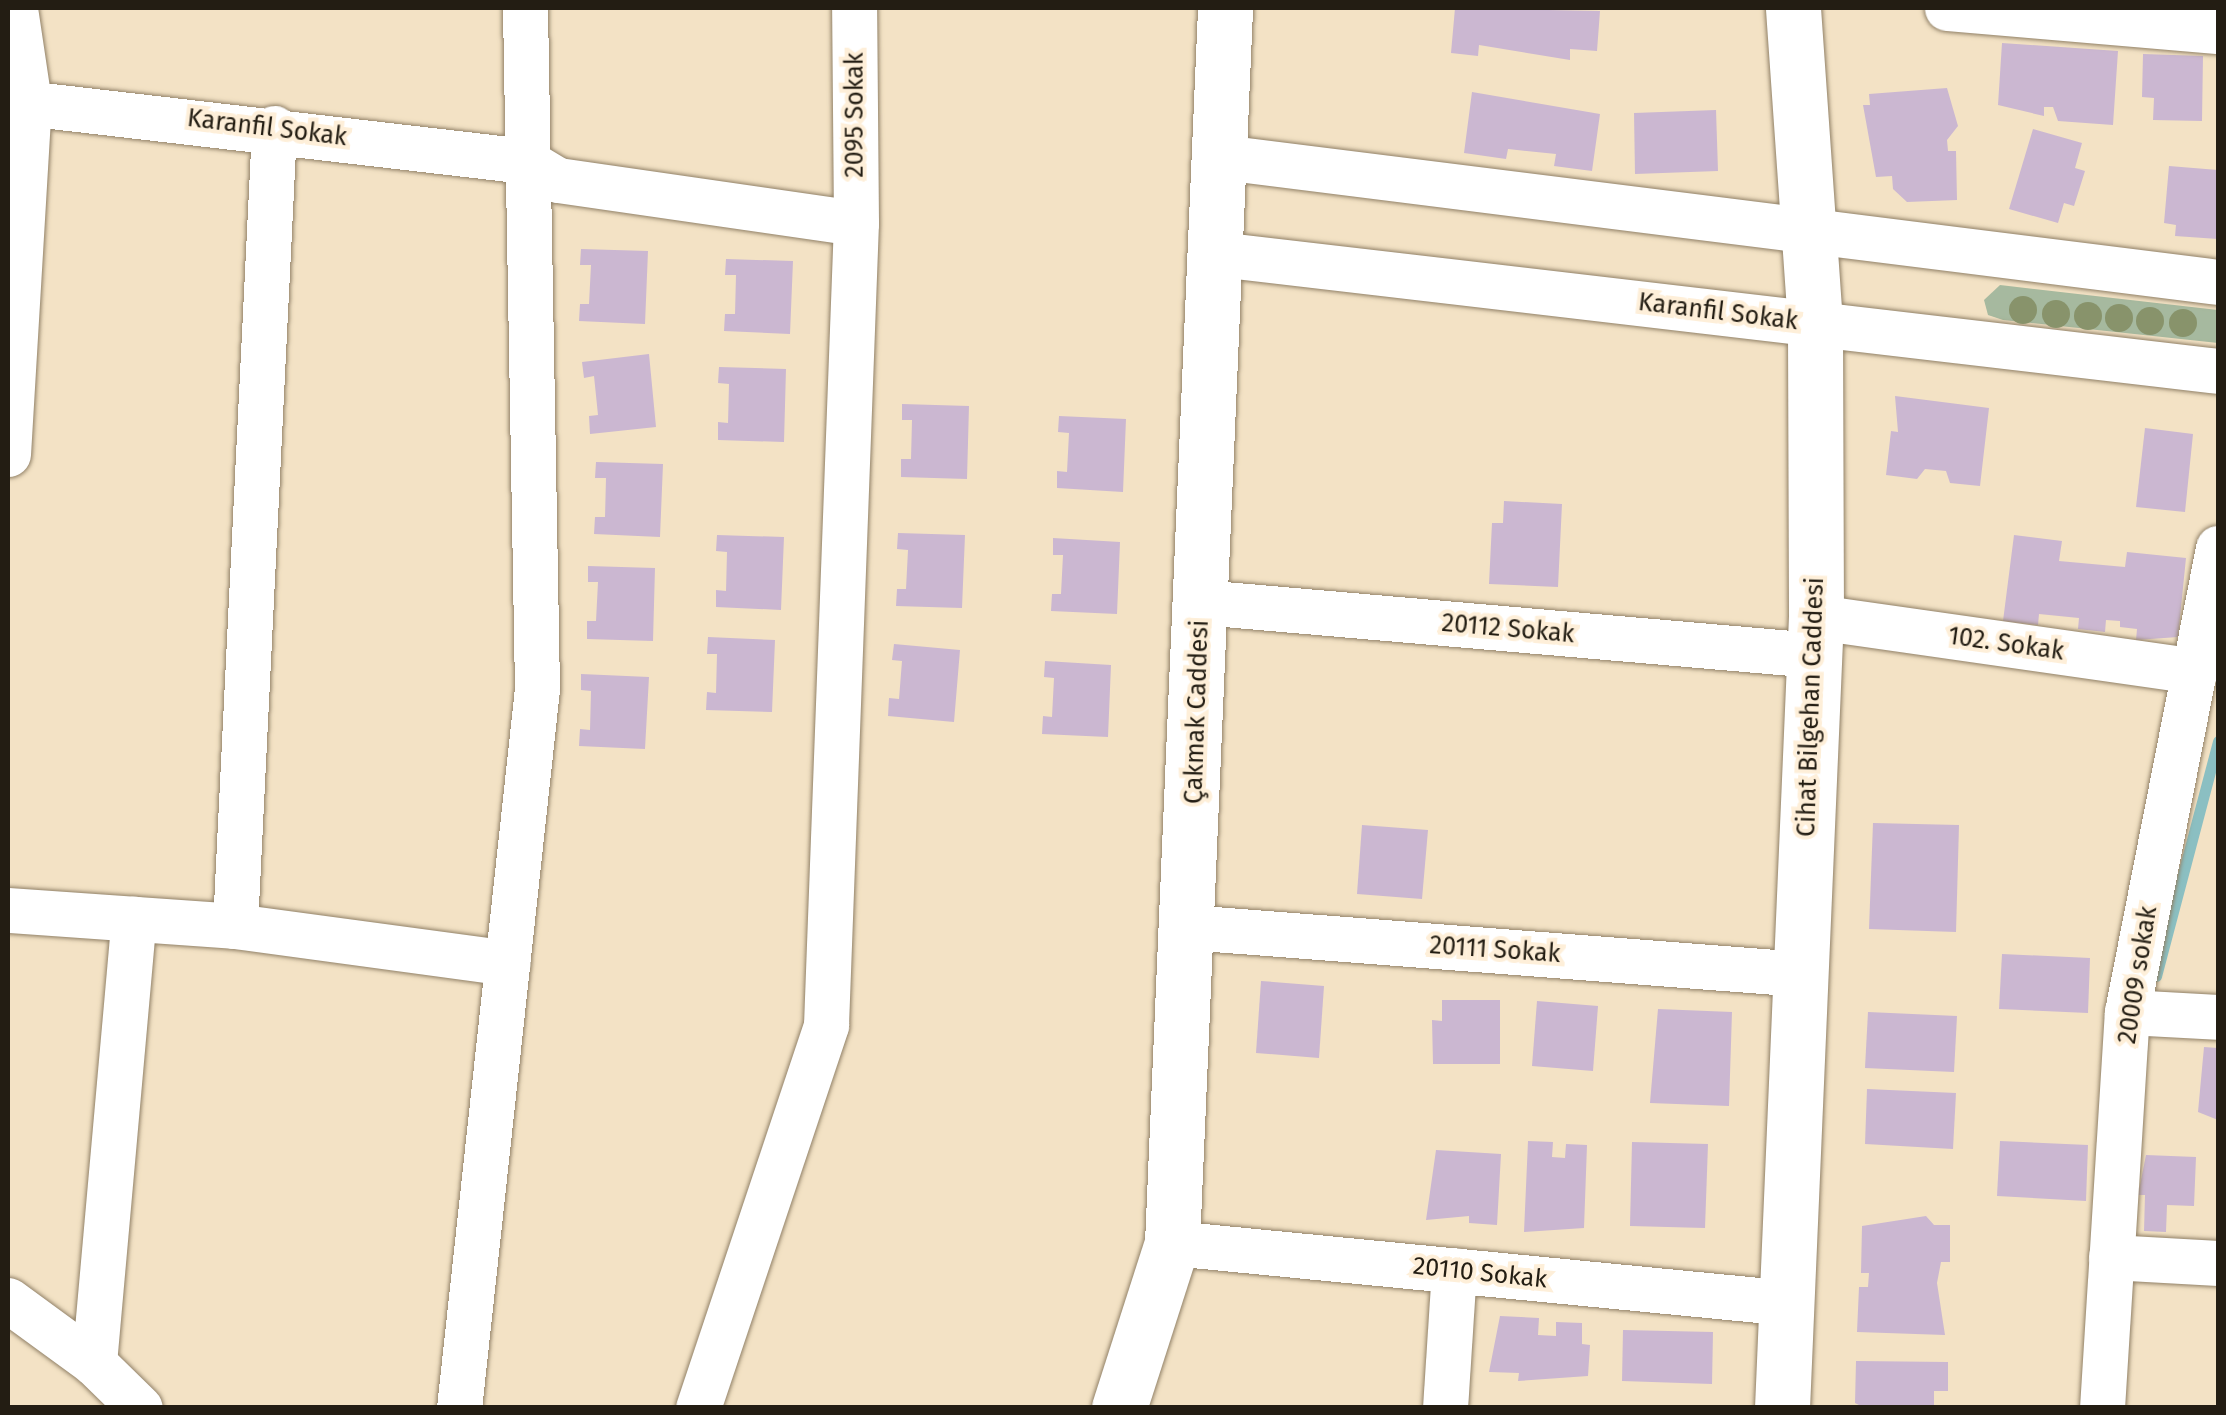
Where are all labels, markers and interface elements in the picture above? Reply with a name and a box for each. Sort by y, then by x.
street label: 2095 Sokak [840,52,870,178]
street label: Karanfil Sokak [185,103,349,153]
street label: Karanfil Sokak [1636,287,1800,337]
street label: Cihat Bilgehan Caddesi [1791,577,1831,837]
street label: 20112 Sokak [1440,608,1576,650]
street label: Çakmak Caddesi [1179,619,1215,805]
street label: 102. Sokak [1946,621,2066,667]
street label: 20009 sokak [2112,904,2164,1046]
street label: 20111 Sokak [1429,930,1561,970]
street label: 20110 Sokak [1411,1251,1549,1295]

